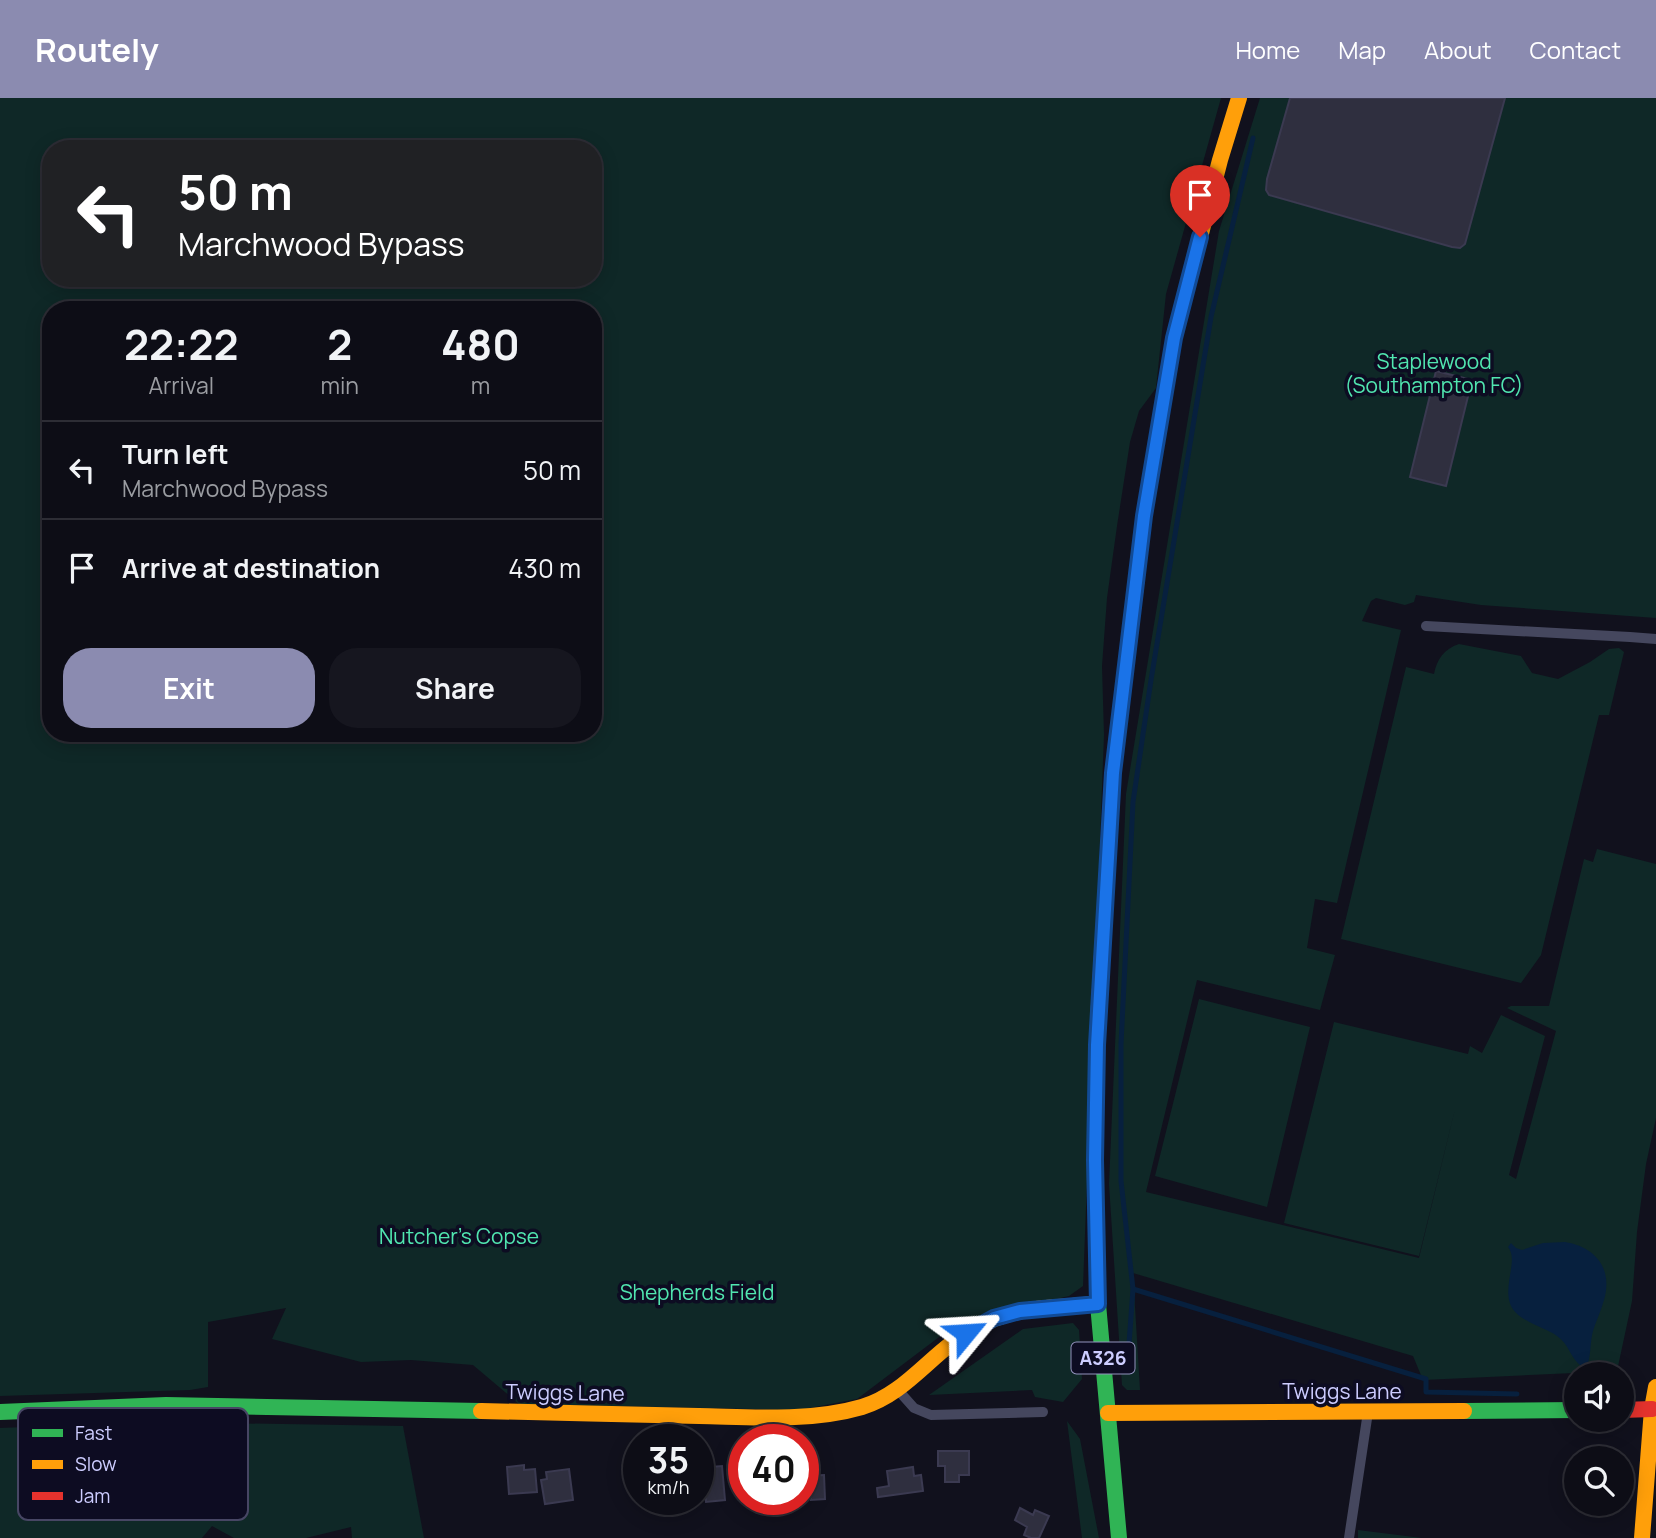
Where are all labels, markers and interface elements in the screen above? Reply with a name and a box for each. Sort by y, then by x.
text: Routely [35,27,159,72]
text: Home [1235,33,1300,66]
text: Map [1338,33,1386,66]
text: About [1424,33,1492,66]
text: Contact [1530,33,1621,66]
text: 50 m [178,158,293,225]
pin [1170,165,1230,237]
icon: left [63,168,154,259]
icon: arrive [1181,176,1219,214]
text: Marchwood Bypass [178,222,465,266]
text: 22:22 [124,315,238,373]
text: 2 [327,315,352,373]
text: 480 [441,315,520,373]
park label: Staplewood (Southampton FC) [1344,347,1524,399]
text: Arrival [148,369,214,401]
text: min [320,369,359,401]
text: m [471,369,490,401]
text: Turn left [122,436,229,472]
icon: left [63,451,101,489]
text: 50 m [523,452,581,488]
text: Marchwood Bypass [122,472,328,504]
icon: arrive [63,549,101,587]
text: Arrive at destination [122,550,380,586]
text: 430 m [508,550,581,586]
button: Exit [63,648,315,728]
button: Share [329,648,581,728]
park label: Nutcher's Copse [379,1222,539,1250]
park label: Shepherds Field [620,1278,774,1306]
position arrow [929,1296,1003,1370]
road number: A326 [1072,1342,1134,1374]
map controls [1564,1362,1634,1516]
button: sound [1564,1362,1634,1432]
street label: Twiggs Lane [505,1377,625,1407]
street label: Twiggs Lane [1282,1377,1402,1405]
legend [18,1408,248,1520]
text: Fast [75,1420,112,1446]
speed limit sign: 40 [728,1424,819,1515]
text: 35 [648,1436,689,1484]
button: search [1564,1446,1634,1516]
text: Slow [75,1451,117,1477]
text: km/h [648,1475,689,1499]
text: Jam [75,1483,110,1509]

